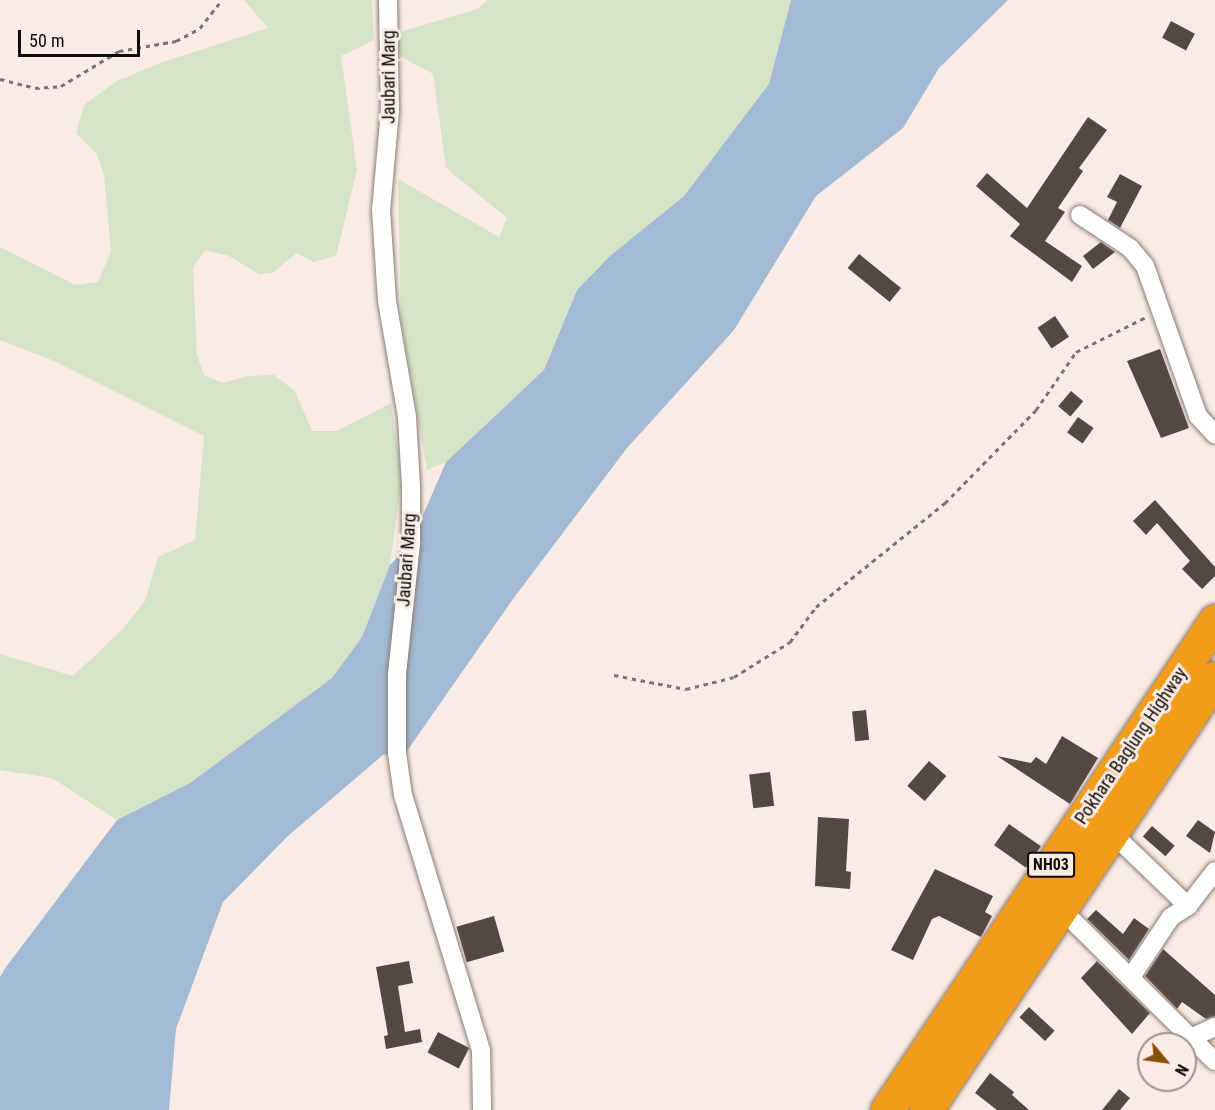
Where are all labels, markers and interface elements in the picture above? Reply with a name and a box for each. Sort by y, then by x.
scale bar [21,18,142,56]
text: 50 m [29,30,64,51]
street label: Jaubari Marg [378,30,400,124]
street label: Jaubari Marg [393,513,421,607]
street label: Pokhara Baglung Highway [1070,663,1192,829]
road number: NH03 [1027,852,1075,878]
north arrow [1137,1032,1197,1092]
text: N [1171,1061,1192,1079]

